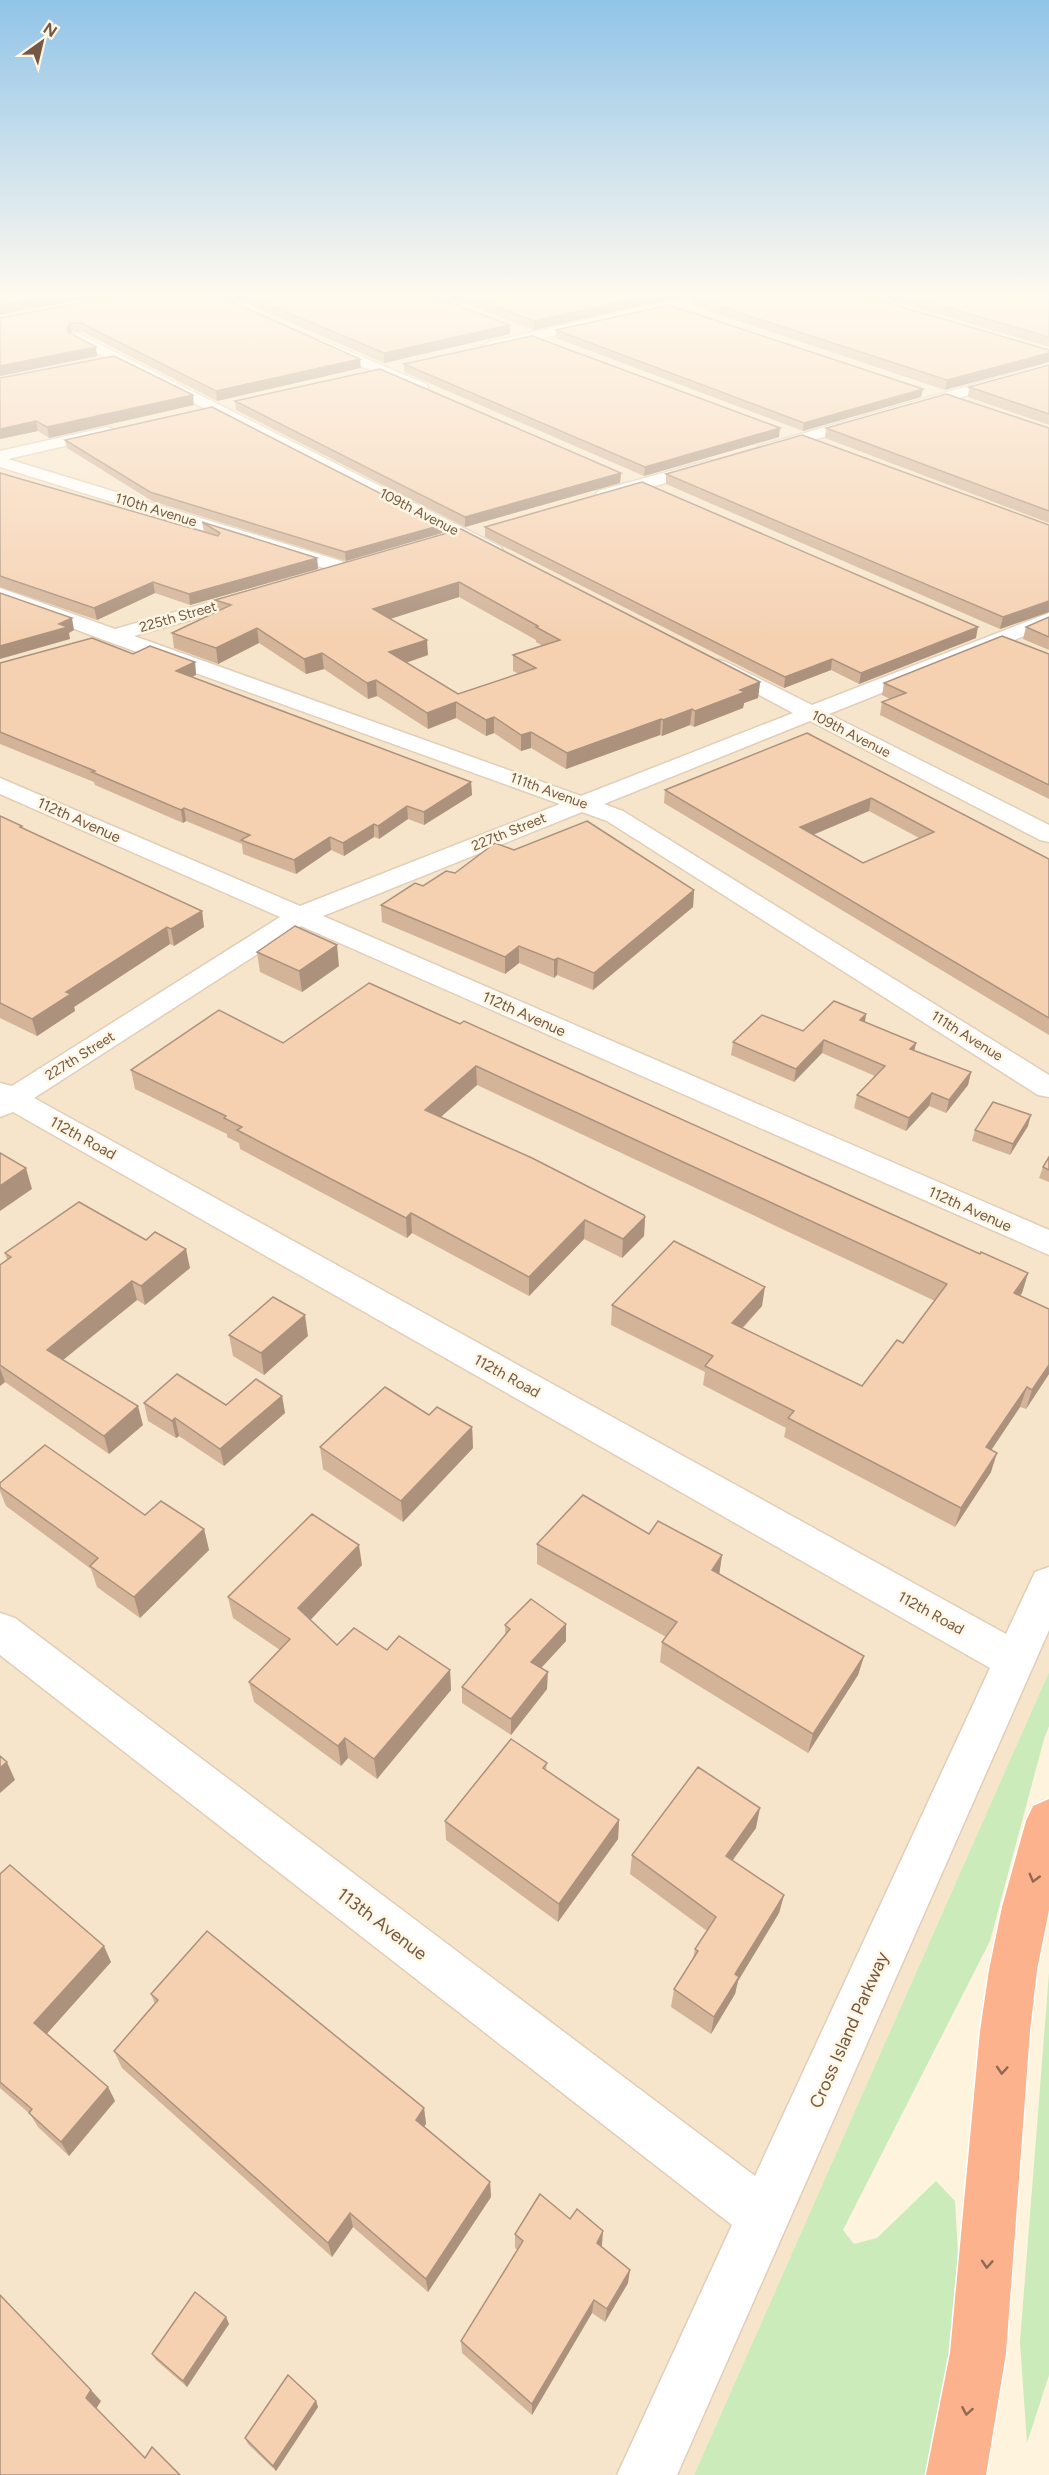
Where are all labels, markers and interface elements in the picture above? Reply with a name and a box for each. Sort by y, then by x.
north arrow [12,12,72,72]
text: N [40,19,61,41]
street label: 109th Avenue [377,485,462,539]
street label: 110th Avenue [113,490,199,531]
street label: 225th Street [137,598,219,636]
street label: 109th Avenue [809,707,894,761]
street label: 111th Avenue [508,769,590,813]
street label: 112th Avenue [35,794,123,846]
street label: 227th Street [469,809,549,855]
street label: 112th Avenue [480,988,568,1040]
street label: 111th Avenue [928,1007,1006,1065]
street label: 227th Street [42,1028,118,1084]
street label: 112th Road [47,1112,119,1164]
street label: 112th Avenue [926,1183,1014,1235]
street label: 112th Road [471,1350,543,1402]
street label: 112th Road [895,1587,967,1639]
one-way arrow [1028,1873,1041,1883]
street label: 113th Avenue [333,1883,431,1965]
street label: Cross Island Parkway [805,1948,894,2112]
one-way arrow [996,2065,1009,2074]
one-way arrow [981,2260,994,2269]
one-way arrow [962,2406,974,2415]

